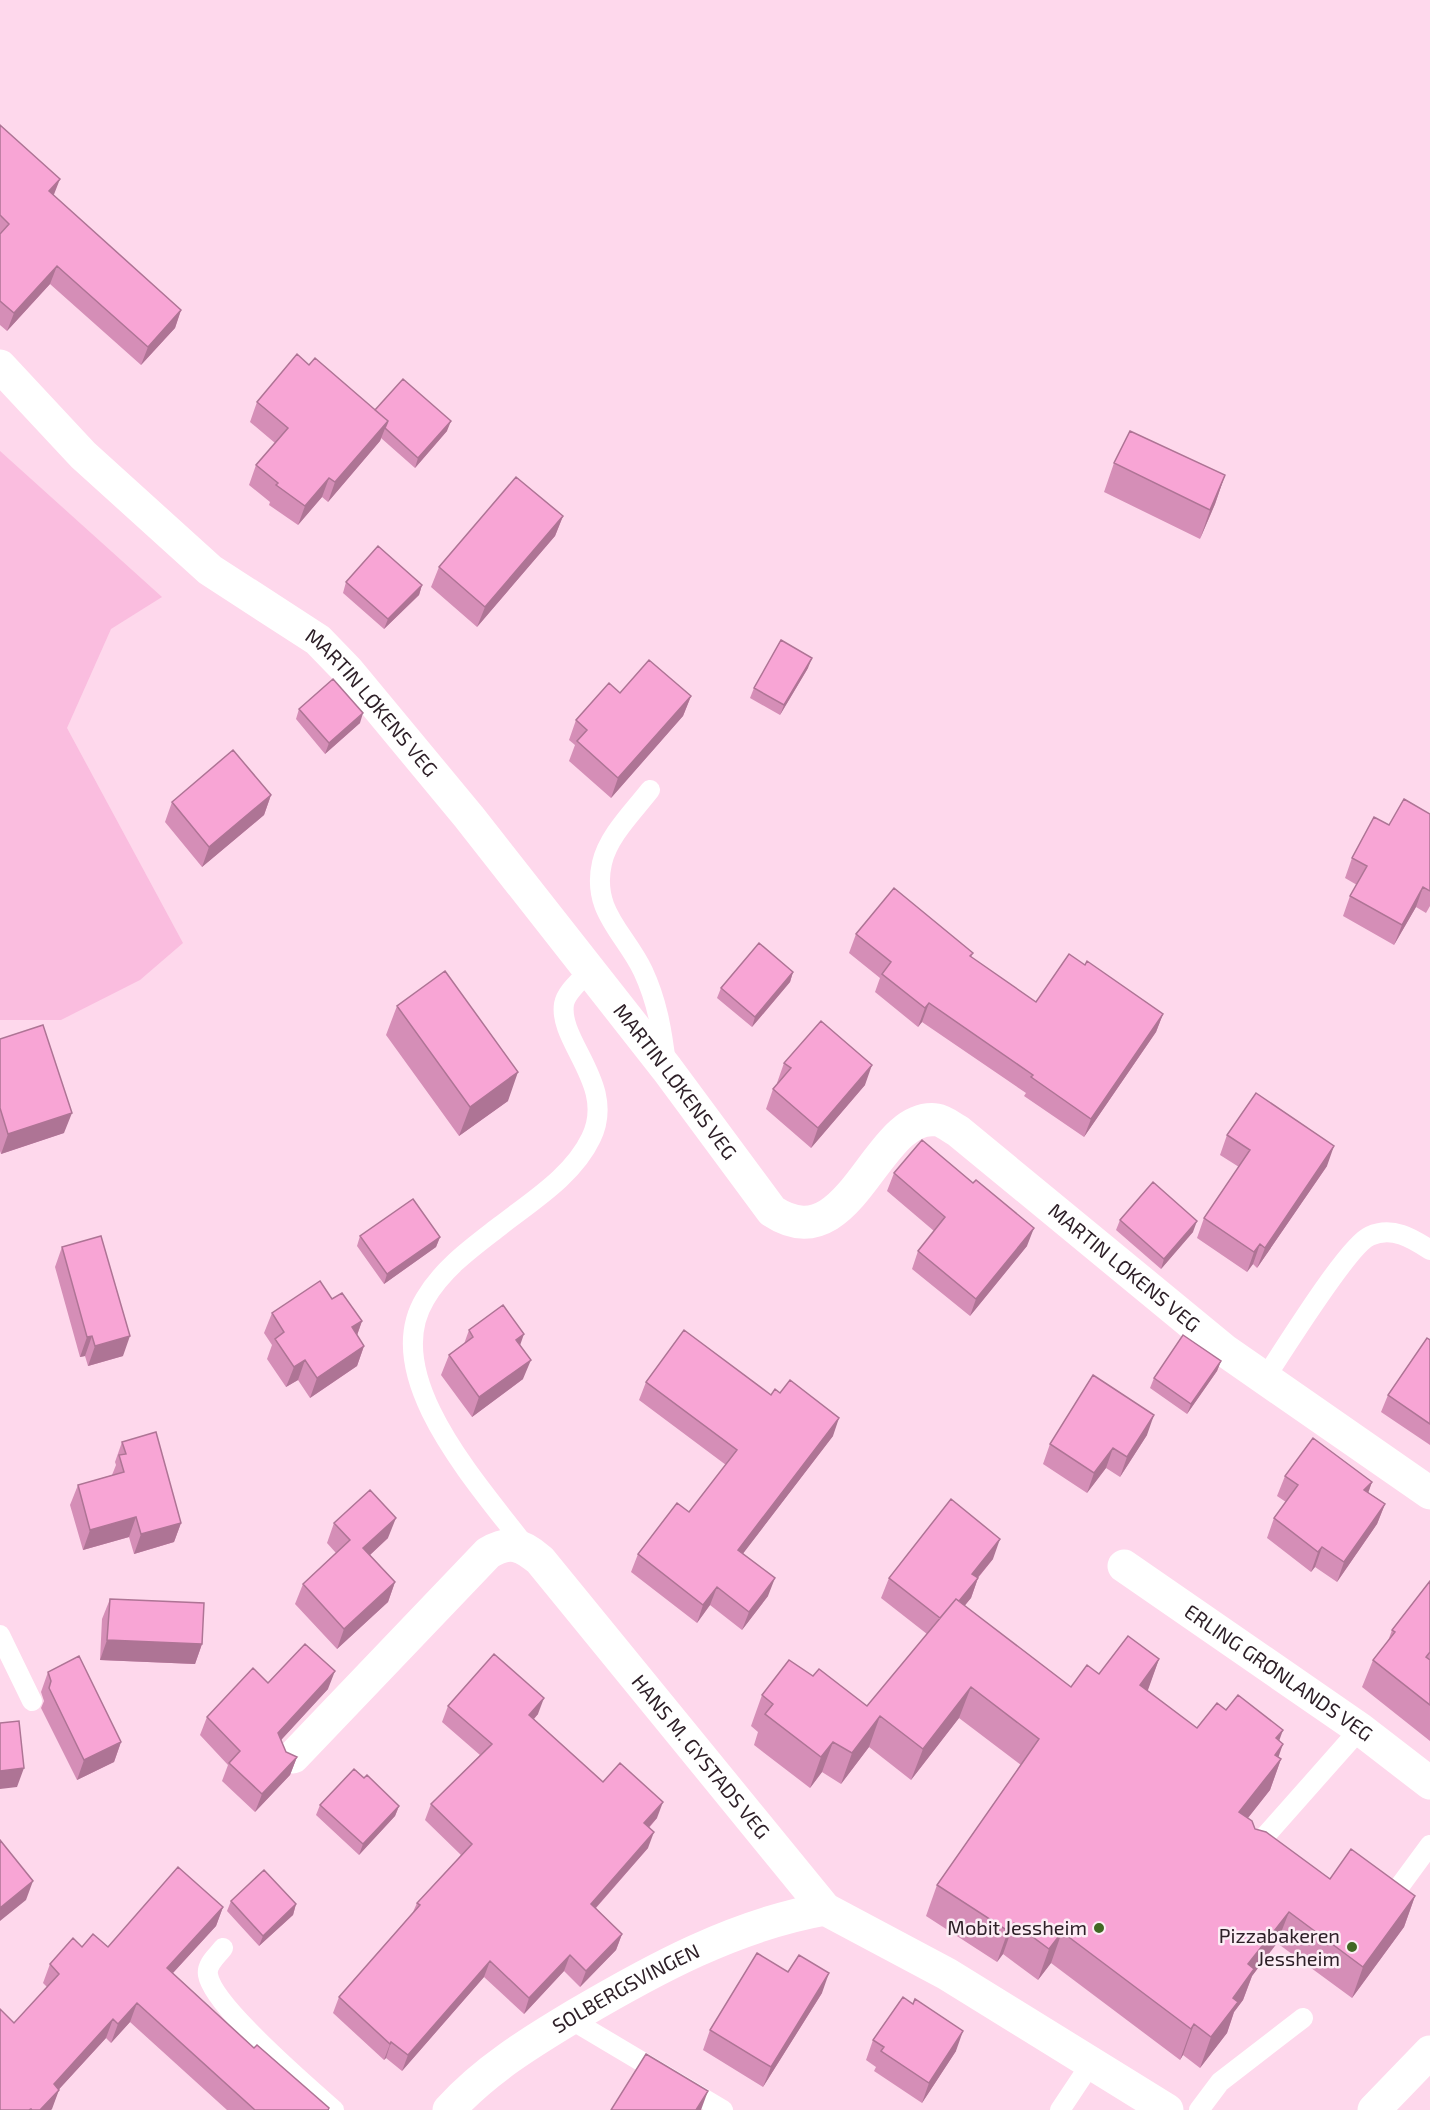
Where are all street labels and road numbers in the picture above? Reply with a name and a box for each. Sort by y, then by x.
street label: MARTIN LØKENS VEG [302,622,443,781]
street label: MARTIN LØKENS VEG [609,998,743,1164]
street label: MARTIN LØKENS VEG [1044,1198,1205,1336]
street label: ERLING GRØNLANDS VEG [1180,1599,1378,1746]
street label: HANS M. GYSTADS VEG [627,1669,775,1843]
street label: SOLBERGSVINGEN [548,1938,703,2037]

